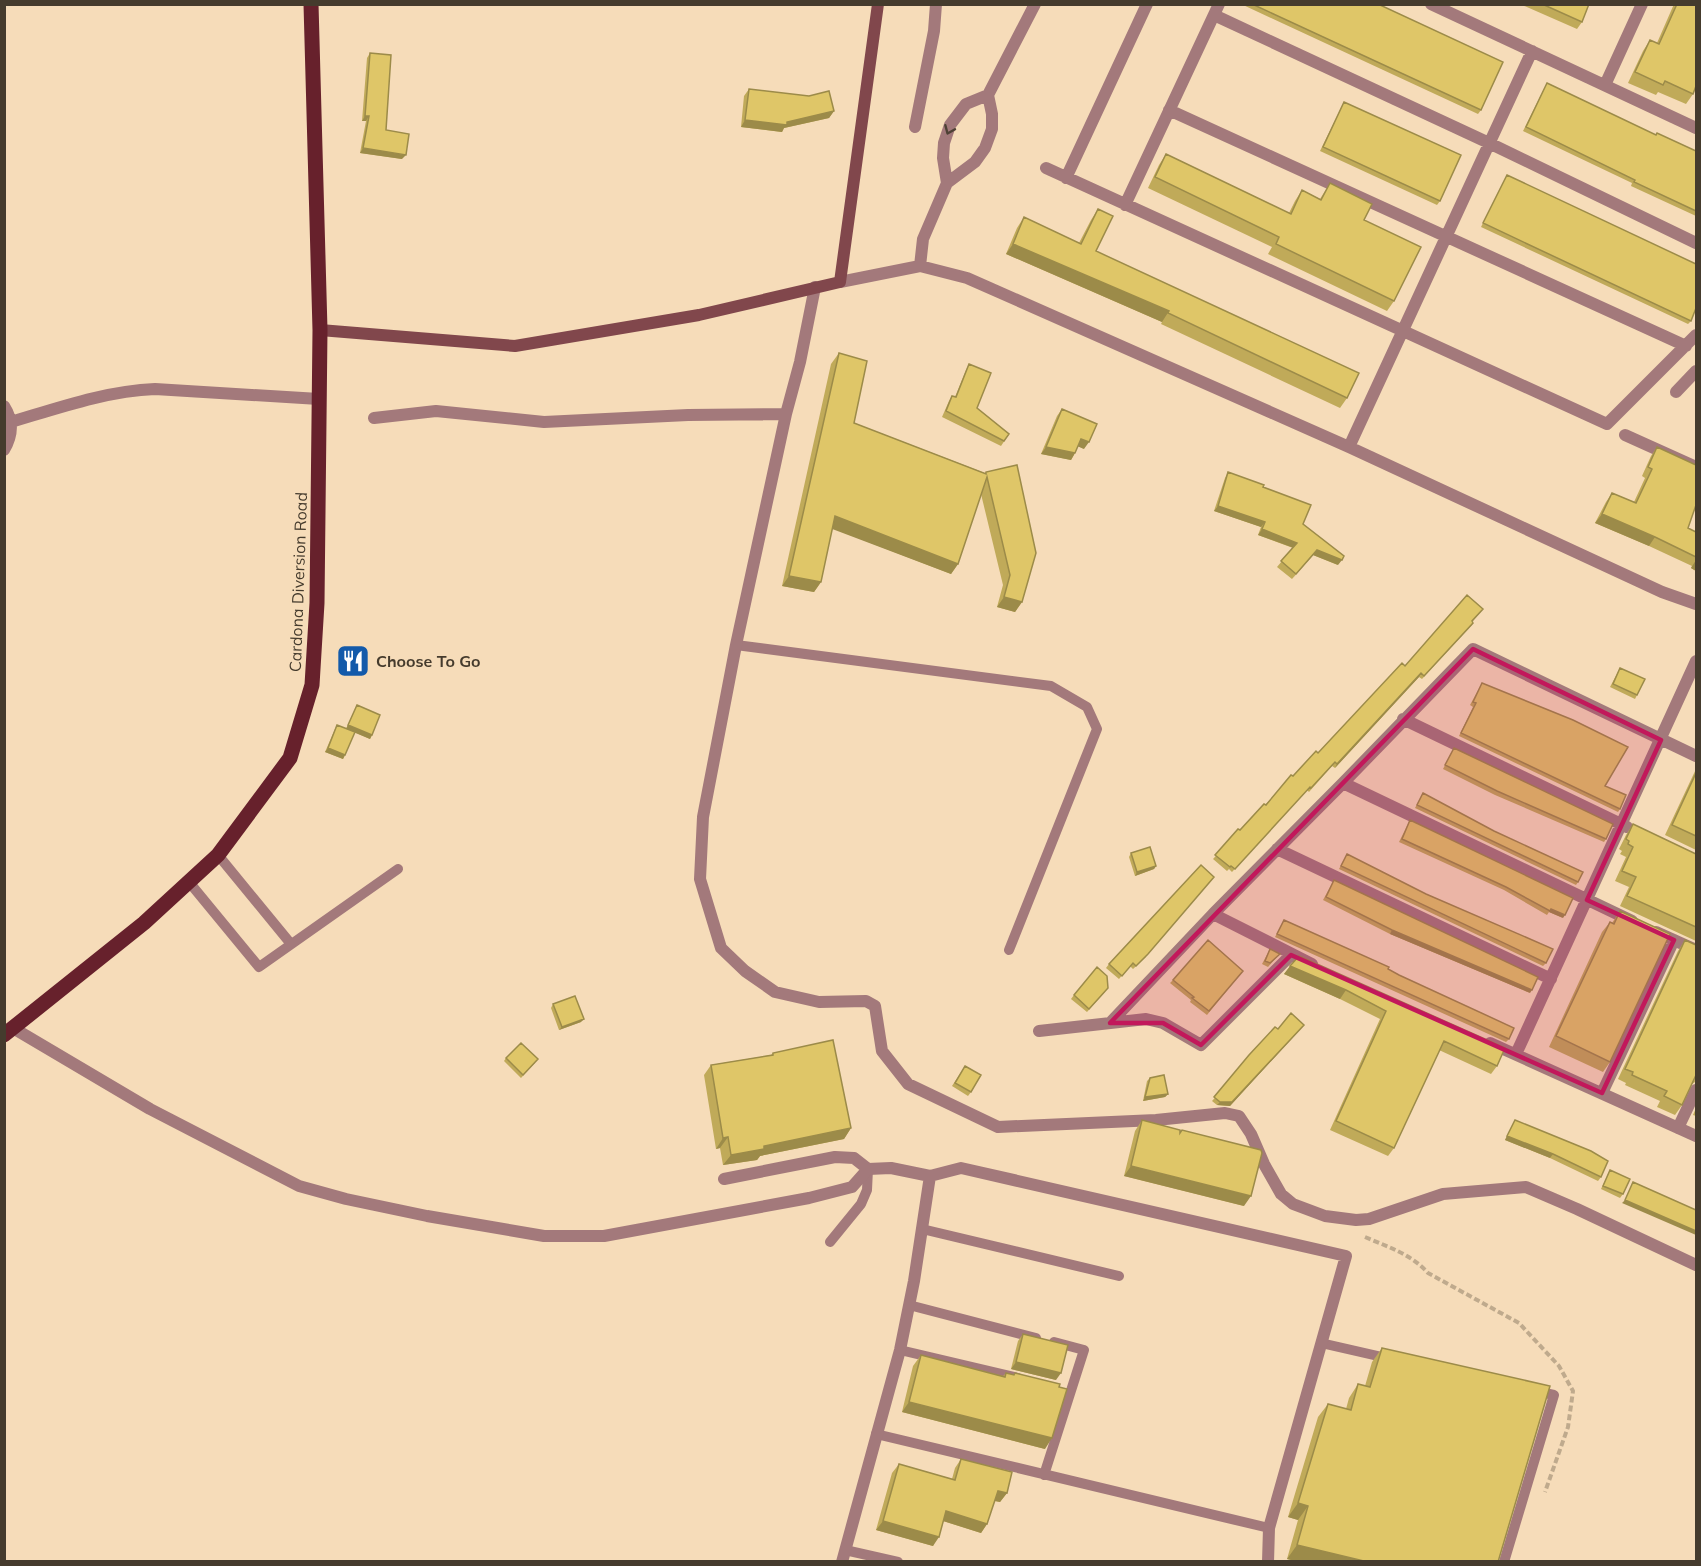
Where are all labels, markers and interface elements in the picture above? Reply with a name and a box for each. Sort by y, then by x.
one-way arrow [944,123,956,134]
street label: Cardona Diversion Road [285,492,311,672]
restaurant icon: Choose To Go [335,643,371,679]
place label: Choose To Go [376,651,481,671]

